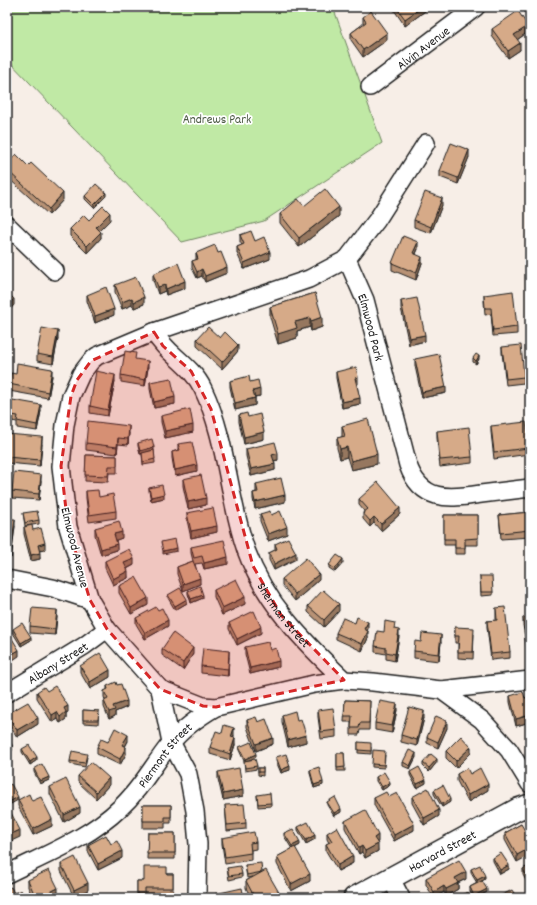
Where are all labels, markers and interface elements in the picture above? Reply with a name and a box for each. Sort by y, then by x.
street label: Alvin Avenue [393,23,455,76]
park label: Andrews Park [183,111,251,130]
street label: Elmwood Park [351,291,388,363]
street label: Elmwood Avenue [54,505,93,590]
street label: Sherman Street [251,580,314,653]
street label: Albany Street [25,639,93,690]
street label: Piermont Street [134,719,198,793]
street label: Harvard Street [406,826,481,879]

